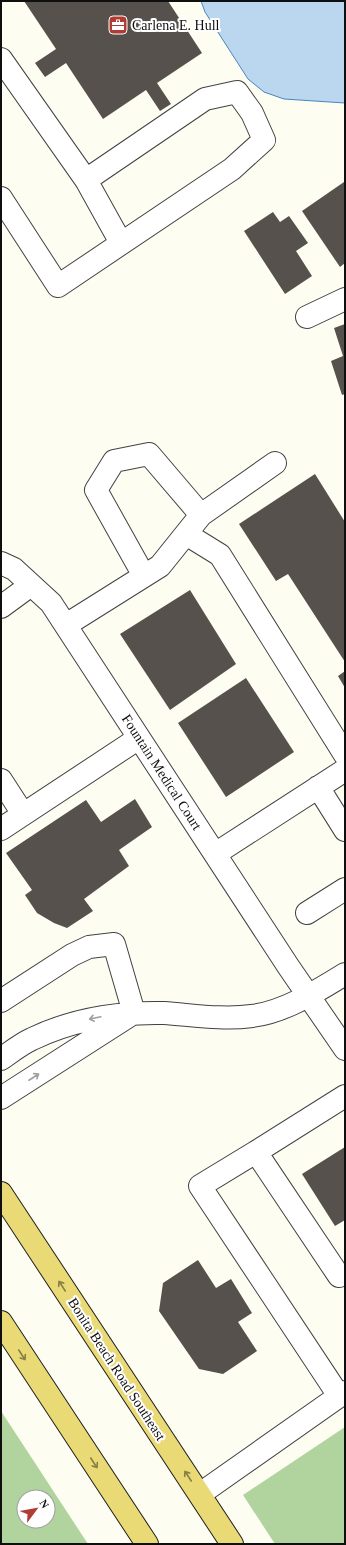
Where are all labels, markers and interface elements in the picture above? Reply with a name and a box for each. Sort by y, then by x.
office icon: Carlena E. Hull [107,14,129,36]
place label: Carlena E. Hull [132,18,220,33]
street label: Fountain Medical Court [119,712,205,833]
one-way arrow [89,1014,102,1022]
one-way arrow [28,1073,39,1081]
one-way arrow [58,1281,66,1292]
street label: Bonita Beach Road Southeast [65,1295,168,1443]
one-way arrow [19,1349,27,1361]
one-way arrow [90,1458,98,1469]
one-way arrow [184,1471,192,1482]
north arrow [16,1489,56,1529]
text: N [37,1497,52,1510]

